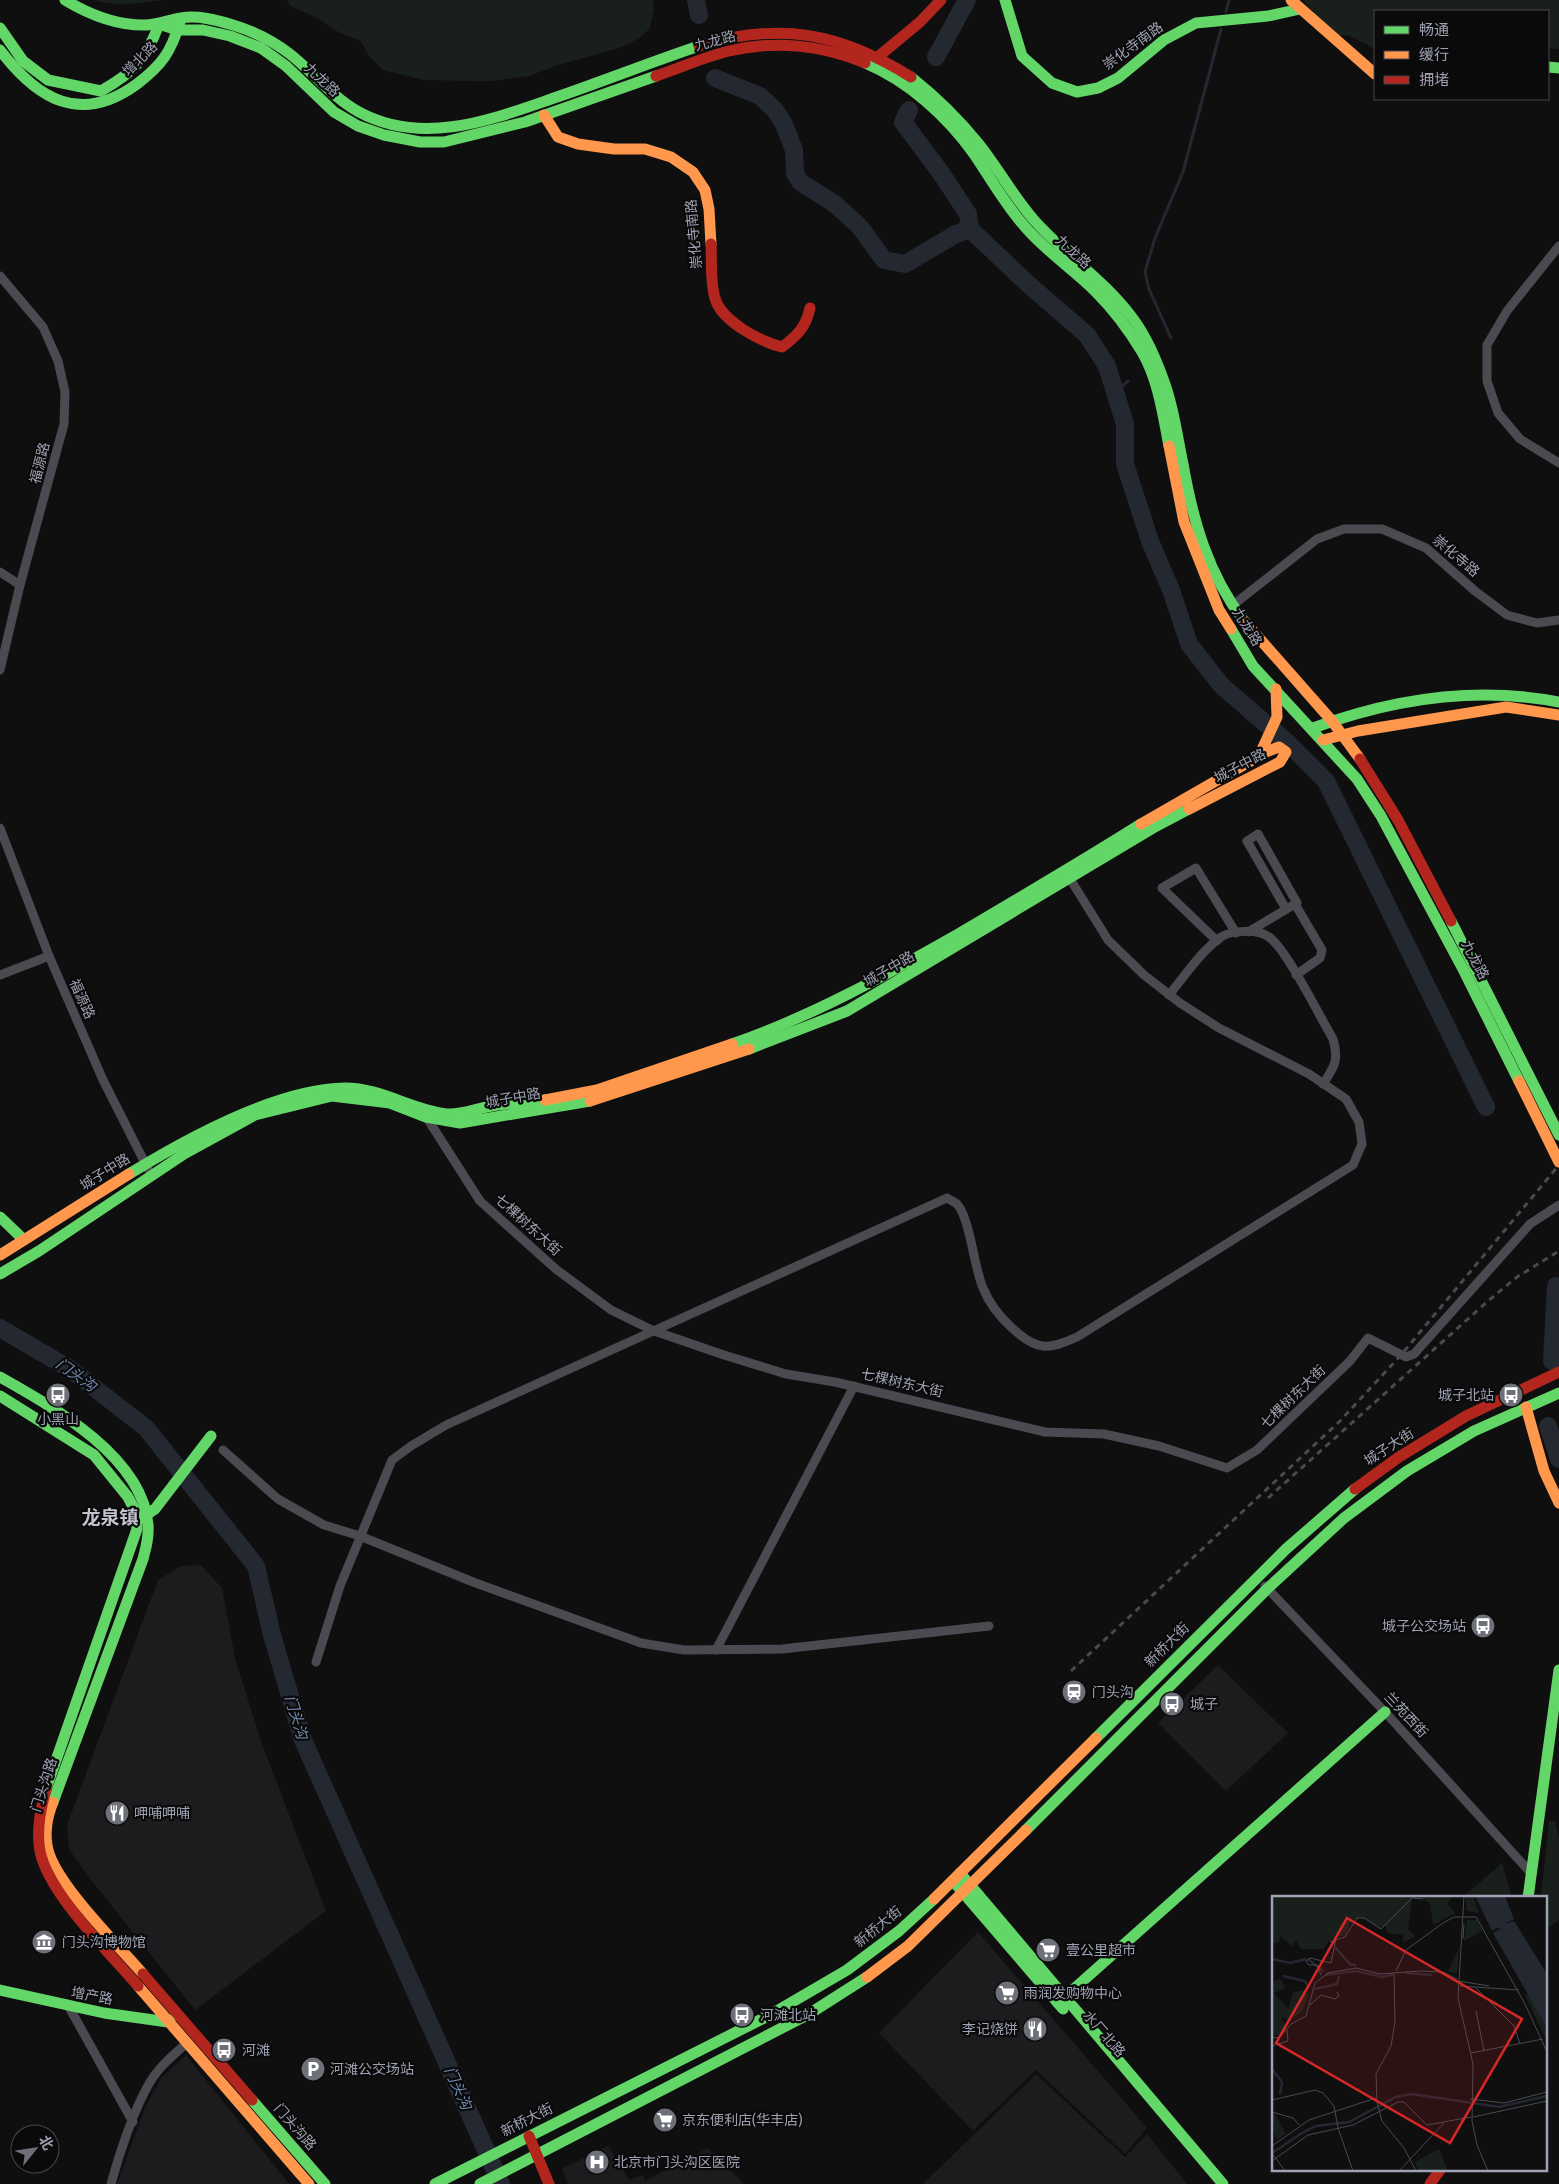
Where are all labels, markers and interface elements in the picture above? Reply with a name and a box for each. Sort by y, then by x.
legend [1374,10,1549,100]
street label: 崇化寺南路 [1100,19,1166,73]
text: 畅通 [1419,21,1449,39]
street label: 九龙路 [693,27,737,55]
street label: 增北路 [119,38,161,80]
text: 缓行 [1419,46,1449,64]
street label: 九龙路 [301,59,343,101]
text: 拥堵 [1419,71,1449,89]
street label: 崇化寺南路 [682,198,706,270]
street label: 九龙路 [1052,232,1094,272]
street label: 福源路 [27,441,53,485]
street label: 崇化寺路 [1429,531,1483,581]
street label: 九龙路 [1229,605,1265,649]
street label: 城子中路 [1211,745,1269,787]
street label: 九龙路 [1458,937,1492,983]
street label: 城子中路 [861,948,917,990]
street label: 福源路 [66,976,98,1022]
street label: 城子中路 [484,1085,542,1111]
street label: 城子中路 [77,1150,133,1194]
street label: 七棵树东大街 [491,1191,565,1259]
water label: 门头沟 [52,1355,101,1396]
street label: 七棵树东大街 [1257,1362,1329,1432]
street label: 七棵树东大街 [859,1365,945,1401]
bus stop icon: 小黑山 [45,1382,71,1408]
bus stop icon: 城子北站 [1498,1382,1524,1408]
place label: 城子北站 [1438,1387,1494,1404]
place label: 小黑山 [37,1411,79,1428]
street label: 城子大街 [1361,1425,1417,1469]
district label: 龙泉镇 [81,1506,139,1529]
bus stop icon: 城子公交场站 [1470,1613,1496,1639]
place label: 城子公交场站 [1382,1618,1466,1635]
street label: 新桥大街 [1141,1619,1193,1671]
station icon: 门头沟 [1061,1679,1087,1705]
place label: 门头沟 [1092,1684,1134,1701]
street label: 兰苑西街 [1381,1689,1431,1741]
bus stop icon: 城子 [1159,1691,1185,1717]
water label: 门头沟 [281,1693,312,1743]
place label: 城子 [1190,1696,1218,1713]
street label: 门头沟路 [27,1756,61,1814]
restaurant icon: 呷哺呷哺 [104,1800,130,1826]
place label: 呷哺呷哺 [134,1805,190,1822]
inset map [1272,1896,1546,2172]
street label: 新桥大街 [851,1903,905,1951]
museum icon: 门头沟博物馆 [31,1929,57,1955]
place label: 门头沟博物馆 [62,1934,146,1951]
supermarket icon: 壹公里超市 [1035,1937,1061,1963]
place label: 壹公里超市 [1066,1942,1136,1959]
supermarket icon: 雨润发购物中心 [994,1980,1020,2006]
street label: 增产路 [70,1984,114,2008]
place label: 雨润发购物中心 [1024,1985,1122,2002]
bus stop icon: 河滩北站 [729,2002,755,2028]
place label: 河滩北站 [760,2007,816,2024]
street label: 水厂北路 [1079,2007,1129,2061]
restaurant icon: 李记烧饼 [1022,2016,1048,2042]
place label: 李记烧饼 [962,2021,1018,2038]
bus stop icon: 河滩 [211,2037,237,2063]
place label: 河滩 [242,2042,270,2059]
parking icon: 河滩公交场站 [300,2056,326,2082]
place label: 河滩公交场站 [330,2061,414,2078]
water label: 门头沟 [441,2064,476,2114]
street label: 门头沟路 [270,2100,320,2154]
street label: 新桥大街 [498,2100,556,2140]
supermarket icon: 京东便利店(华丰店) [652,2107,678,2133]
place label: 京东便利店(华丰店) [682,2112,802,2129]
north arrow [10,2124,60,2174]
text: 北 [35,2132,57,2153]
hospital icon: 北京市门头沟区医院 [584,2149,610,2175]
place label: 北京市门头沟区医院 [614,2154,740,2171]

